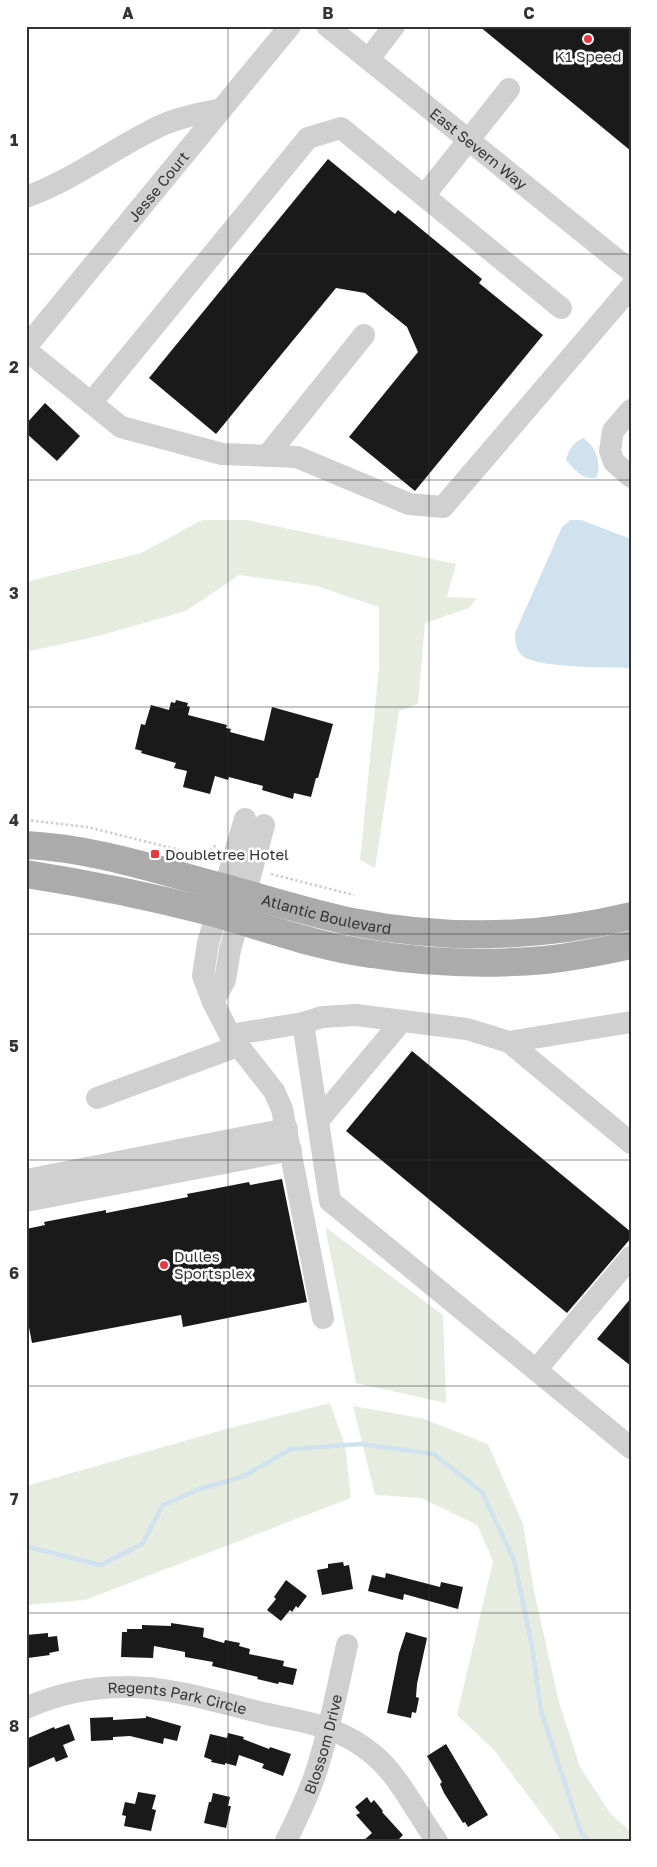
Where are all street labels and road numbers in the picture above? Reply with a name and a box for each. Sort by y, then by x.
street label: East Severn Way [427,104,531,193]
street label: Jesse Court [124,147,192,225]
street label: Atlantic Boulevard [260,890,392,937]
street label: Regents Park Circle [107,1678,249,1718]
street label: Blossom Drive [300,1692,345,1797]

